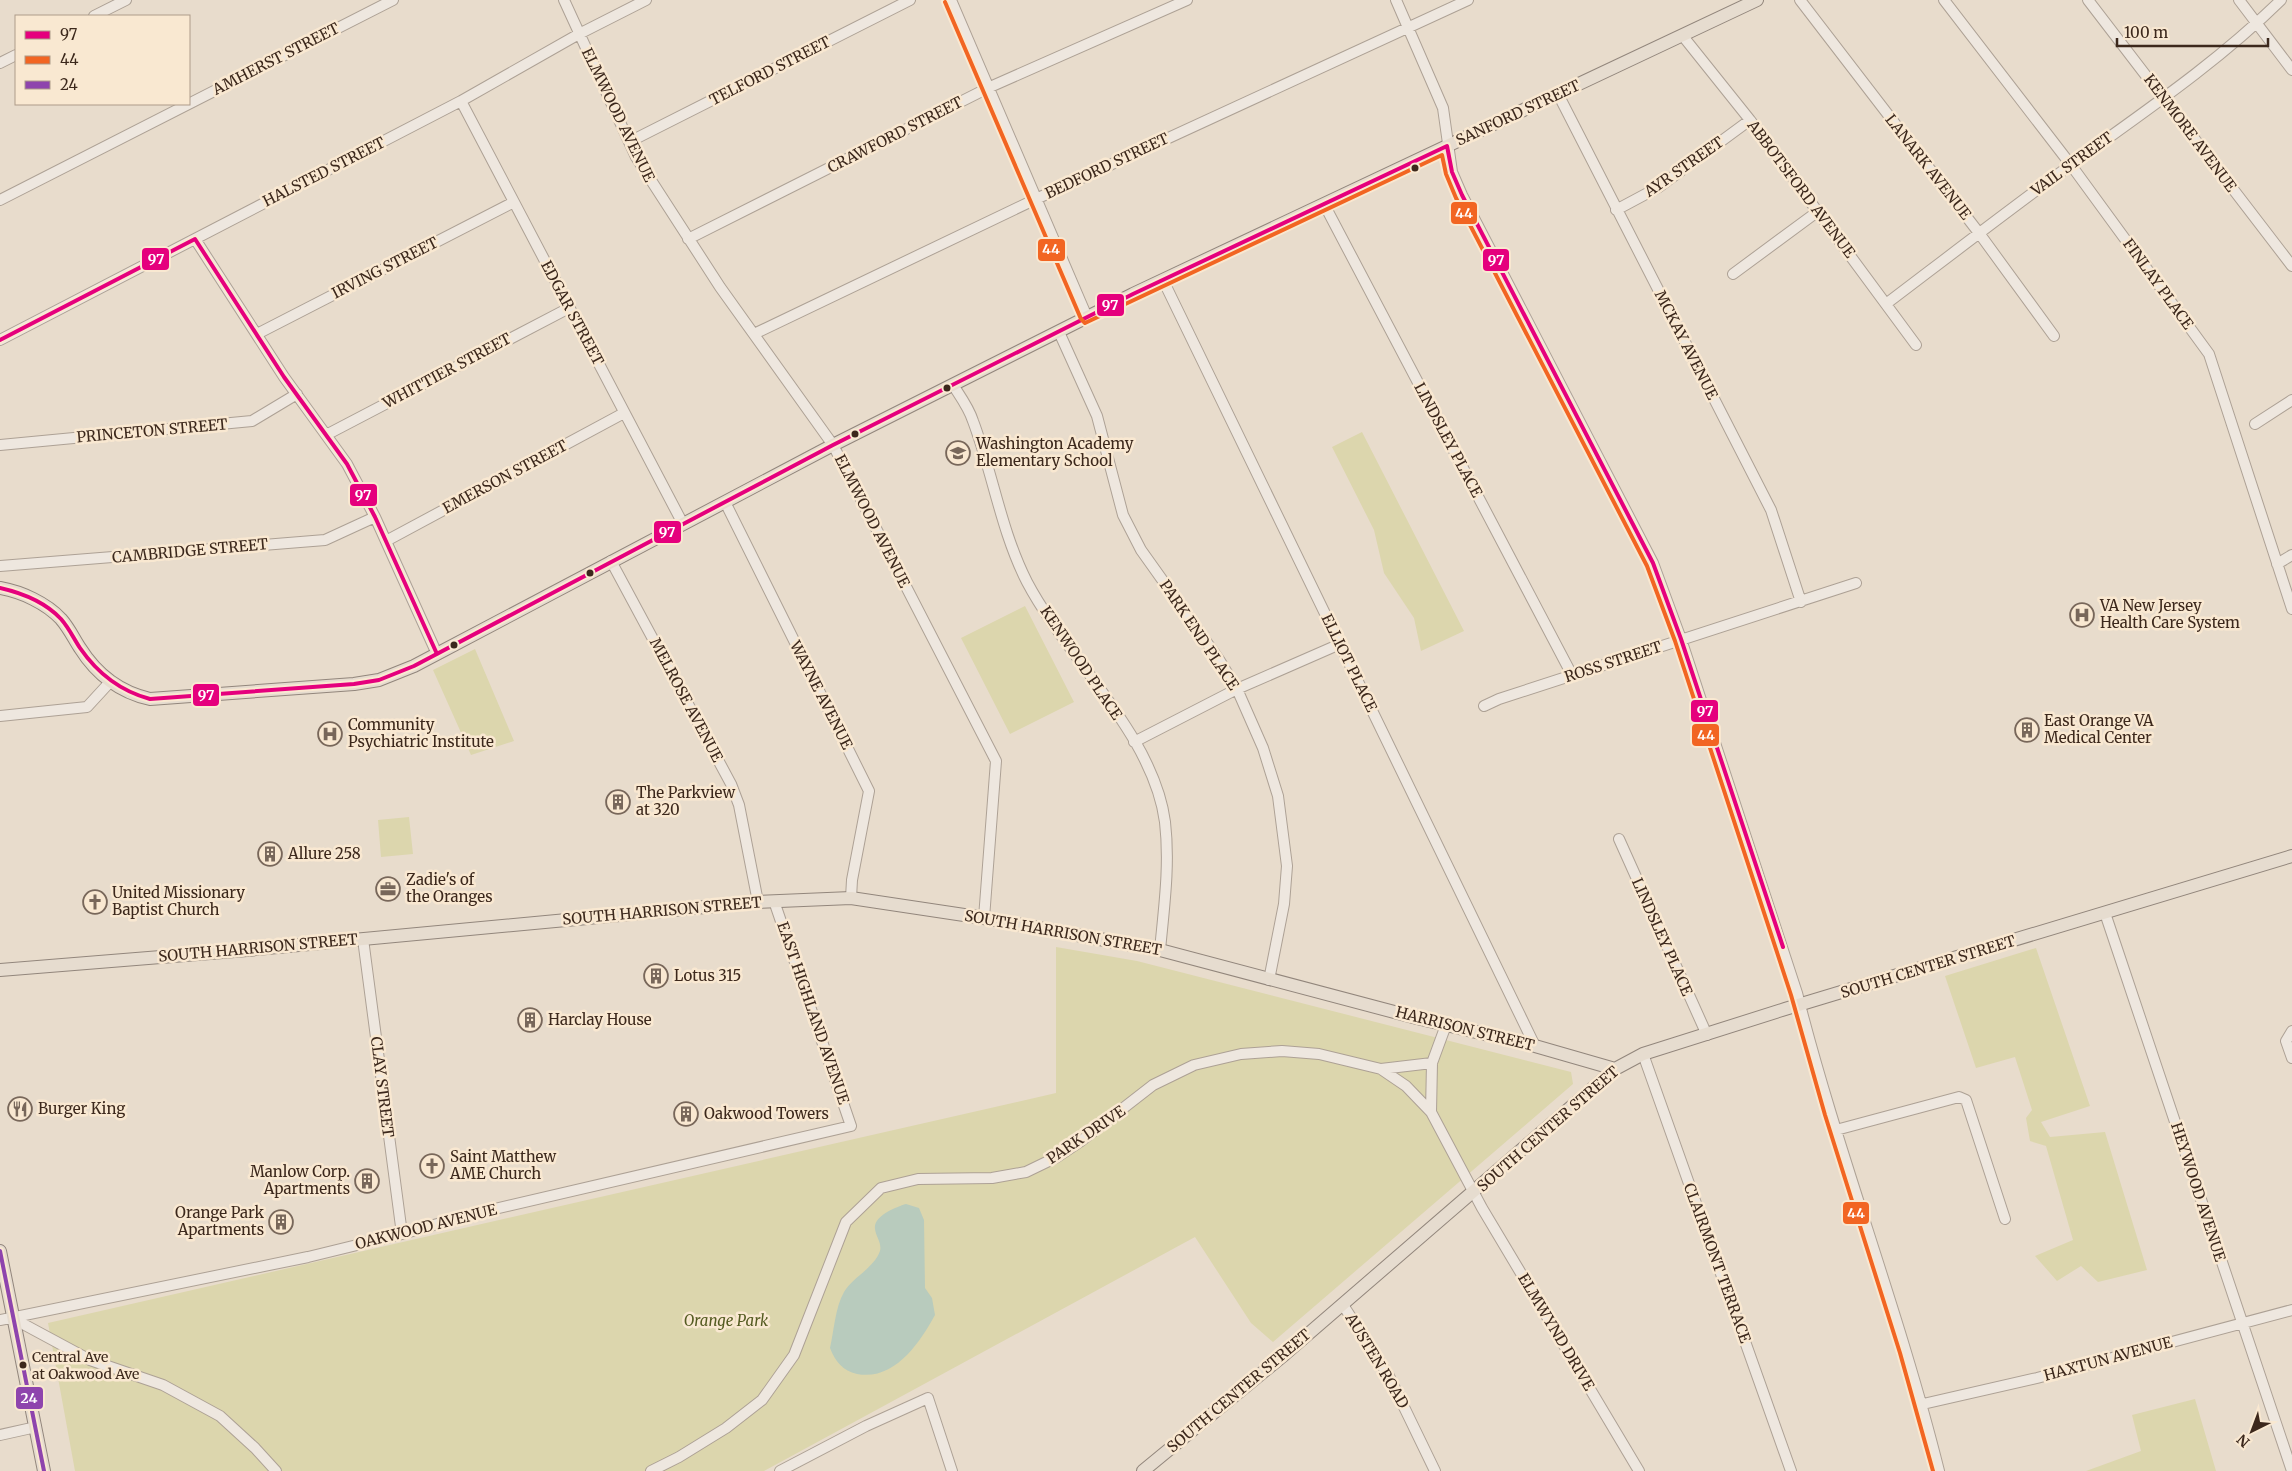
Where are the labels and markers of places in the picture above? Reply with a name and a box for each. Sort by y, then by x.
unlabelled marker [1410,163,1420,173]
unlabelled marker [942,383,952,393]
unlabelled marker [850,429,860,439]
place label: Washington Academy Elementary School [975,434,1134,470]
school or university icon: Washington Academy Elementary School [945,440,971,466]
unlabelled marker [585,568,595,578]
place label: VA New Jersey Health Care System [2099,596,2240,632]
hospital icon: VA New Jersey Health Care System [2069,602,2095,628]
unlabelled marker [449,640,459,650]
place label: East Orange VA Medical Center [2044,711,2154,747]
place label: Community Psychiatric Institute [348,715,494,751]
building icon: East Orange VA Medical Center [2014,717,2040,743]
hospital icon: Community Psychiatric Institute [317,721,343,747]
place label: The Parkview at 320 [636,783,735,819]
building icon: The Parkview at 320 [605,789,631,815]
building icon: Allure 258 [257,841,283,867]
place label: Allure 258 [287,844,361,863]
place label: Zadie's of the Oranges [406,870,493,906]
office icon: Zadie's of the Oranges [375,876,401,902]
place label: United Missionary Baptist Church [112,883,245,919]
church icon: United Missionary Baptist Church [82,889,108,915]
building icon: Lotus 315 [643,963,669,989]
place label: Lotus 315 [674,966,741,985]
building icon: Harclay House [517,1007,543,1033]
place label: Harclay House [548,1010,652,1029]
restaurant icon: Burger King [7,1096,33,1122]
place label: Burger King [38,1099,125,1118]
building icon: Oakwood Towers [673,1101,699,1127]
place label: Oakwood Towers [704,1104,829,1123]
place label: Saint Matthew AME Church [449,1147,557,1183]
church icon: Saint Matthew AME Church [419,1153,445,1179]
place label: Manlow Corp. Apartments [250,1162,350,1198]
building icon: Manlow Corp. Apartments [354,1168,380,1194]
place label: Orange Park Apartments [175,1203,264,1239]
building icon: Orange Park Apartments [268,1209,294,1235]
place label: Central Ave at Oakwood Ave [32,1348,139,1383]
marker: Central Ave at Oakwood Ave [18,1360,28,1370]

